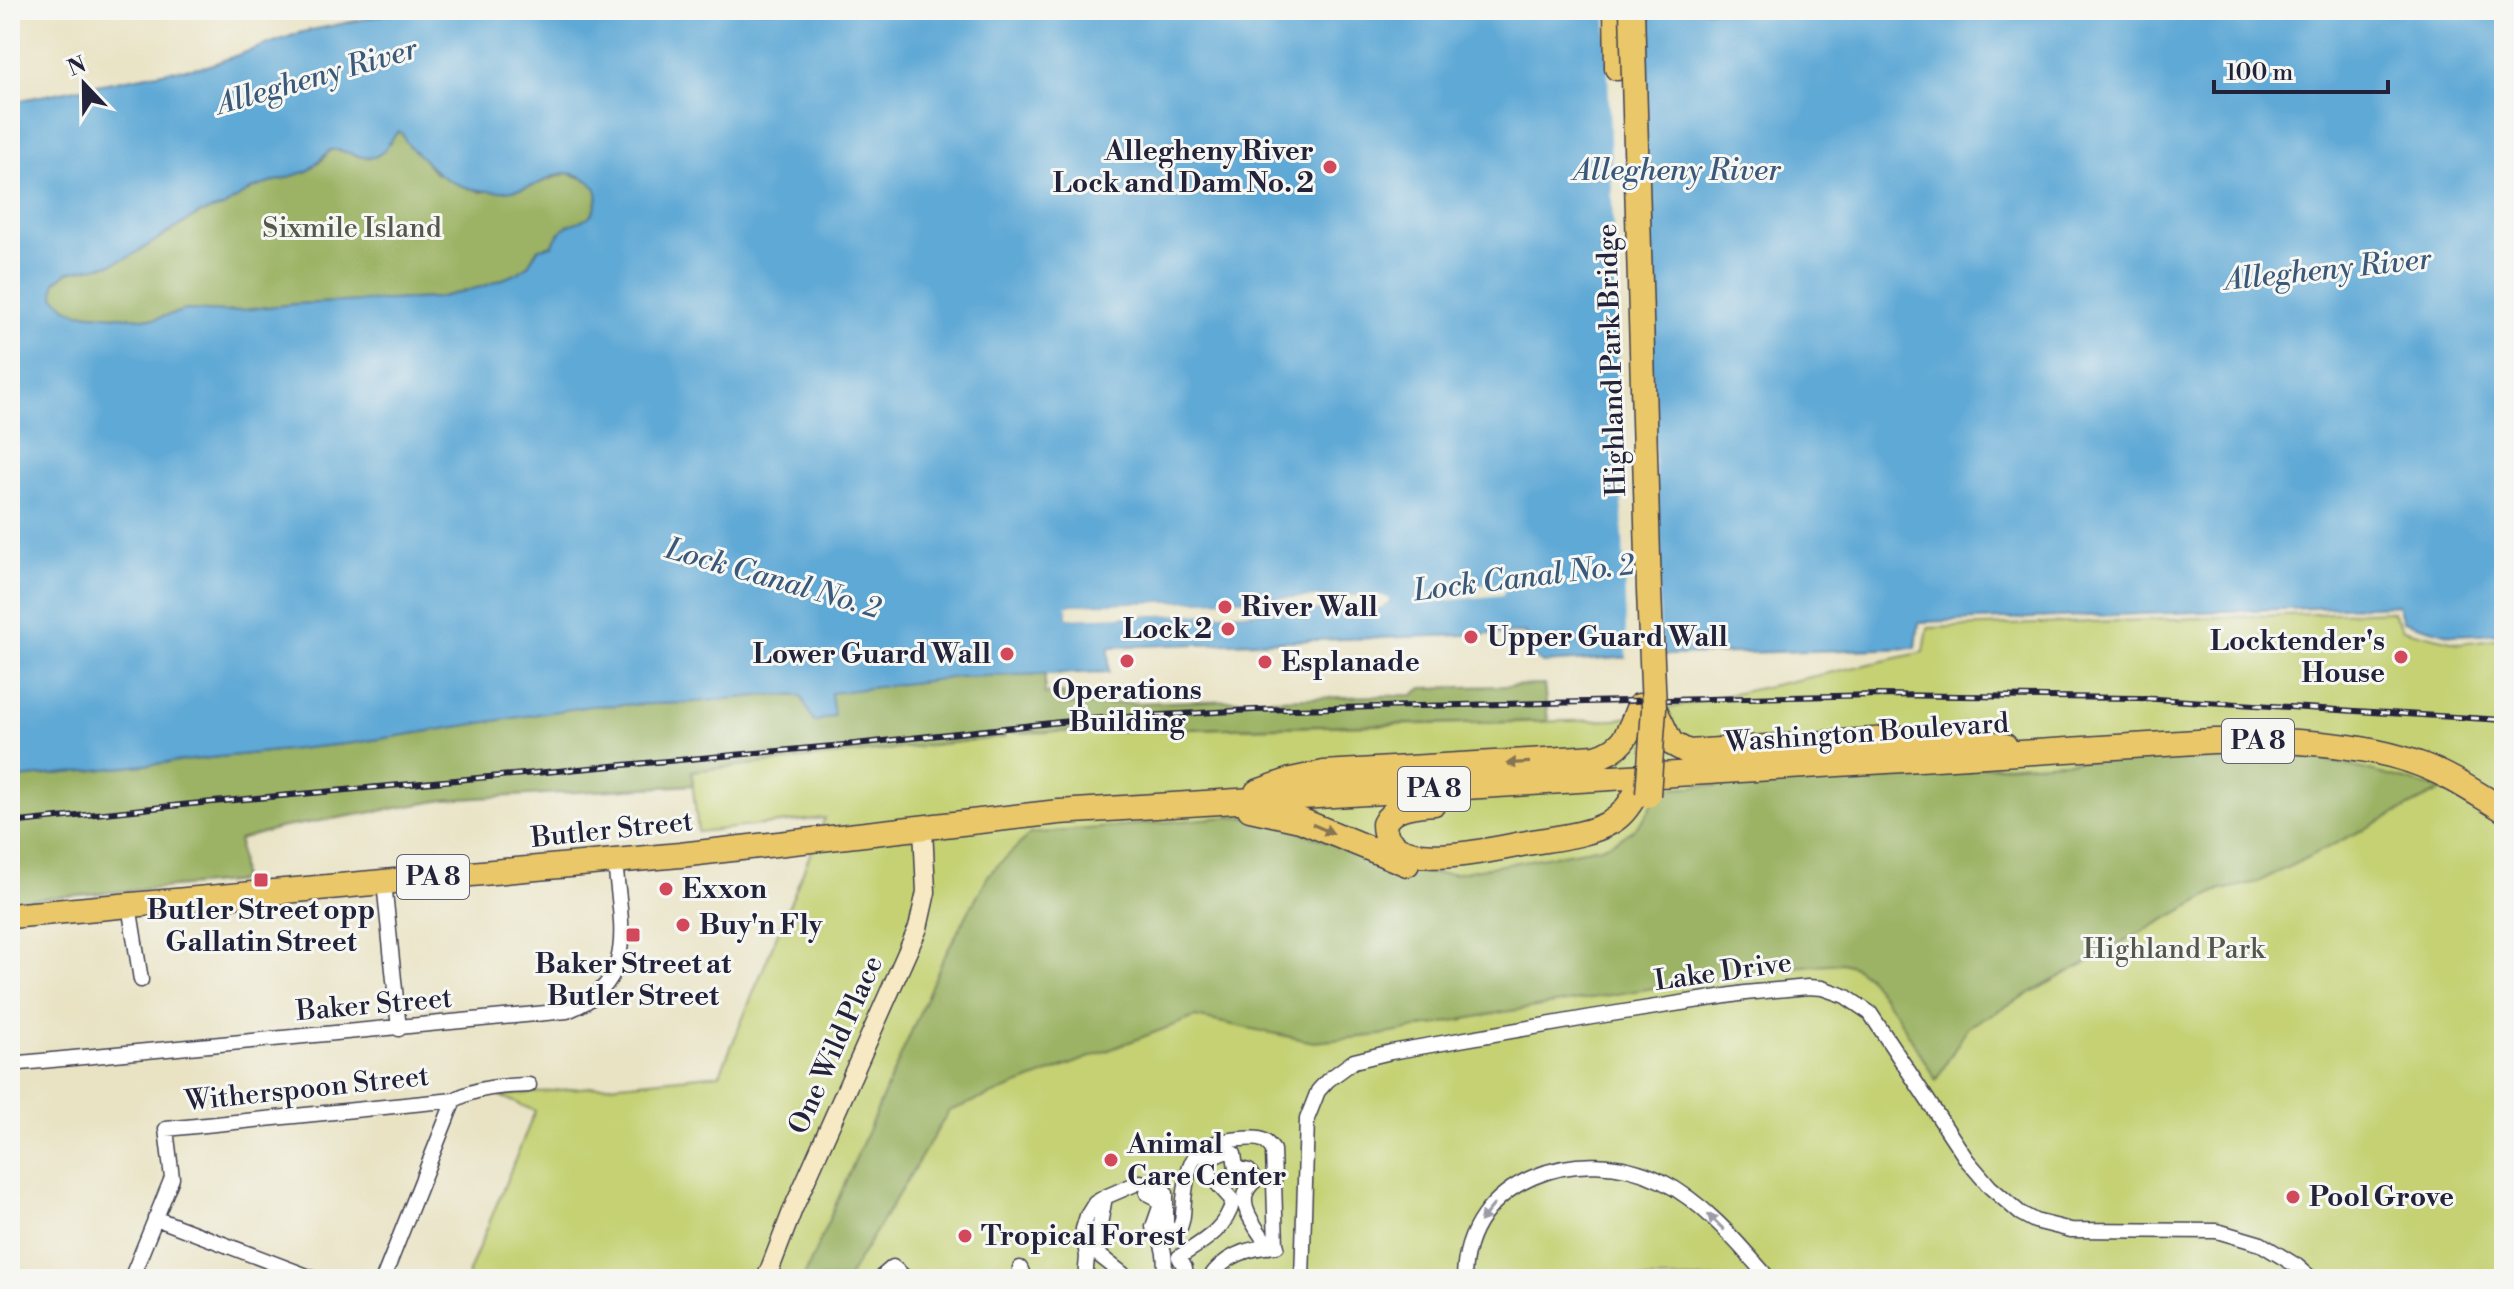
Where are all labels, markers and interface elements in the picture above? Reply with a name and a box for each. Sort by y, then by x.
water label: Allegheny River [209,30,423,125]
north arrow [44,44,124,124]
scale bar [2214,44,2388,94]
text: N [64,51,91,83]
text: 100 m [2226,58,2293,88]
place label: Allegheny River Lock and Dam No. 2 [1053,134,1314,201]
water label: Allegheny River [1570,152,1782,190]
marker: Allegheny River Lock and Dam No. 2 [1321,158,1339,176]
park label: Sixmile Island [262,211,442,246]
street label: Highland Park Bridge [1590,223,1634,497]
water label: Allegheny River [2220,240,2434,300]
water label: Lock Canal No. 2 [660,530,886,628]
water label: Lock Canal No. 2 [1411,546,1637,610]
place label: River Wall [1241,590,1378,625]
marker: River Wall [1216,598,1234,616]
place label: Lock 2 [1123,612,1212,647]
marker: Lock 2 [1219,620,1237,638]
place label: Upper Guard Wall [1487,620,1728,655]
place label: Locktender's House [2210,624,2385,691]
marker: Upper Guard Wall [1462,628,1480,646]
place label: Lower Guard Wall [753,637,991,672]
marker: Lower Guard Wall [998,645,1016,663]
place label: Esplanade [1281,645,1420,680]
marker: Locktender's House [2392,648,2410,666]
marker: Operations Building [1118,652,1136,670]
marker: Esplanade [1256,653,1274,671]
place label: Operations Building [1052,673,1202,740]
street label: Washington Boulevard [1723,706,2010,760]
road number: PA 8 [2222,719,2294,763]
one-way arrow [1505,756,1530,769]
road number: PA 8 [1398,767,1470,811]
street label: Butler Street [529,804,695,856]
one-way arrow [1311,823,1335,836]
road number: PA 8 [397,855,469,899]
marker: Butler Street opp Gallatin Street [252,871,270,889]
place label: Exxon [682,872,767,907]
marker: Exxon [657,880,675,898]
place label: Butler Street opp Gallatin Street [147,893,375,960]
place label: Buy'n Fly [699,908,824,943]
marker: Buy'n Fly [674,916,692,934]
marker: Baker Street at Butler Street [624,926,642,944]
park label: Highland Park [2083,932,2266,967]
street label: Lake Drive [1652,945,1794,999]
place label: Baker Street at Butler Street [535,947,732,1014]
street label: One Wild Place [781,950,891,1140]
street label: Baker Street [294,981,453,1029]
street label: Witherspoon Street [182,1059,431,1119]
place label: Animal Care Center [1126,1127,1287,1194]
marker: Animal Care Center [1102,1151,1120,1169]
place label: Pool Grove [2309,1180,2454,1215]
marker: Pool Grove [2284,1188,2302,1206]
one-way arrow [1479,1202,1496,1222]
one-way arrow [1707,1213,1726,1232]
place label: Tropical Forest [981,1219,1187,1254]
marker: Tropical Forest [956,1227,974,1245]

